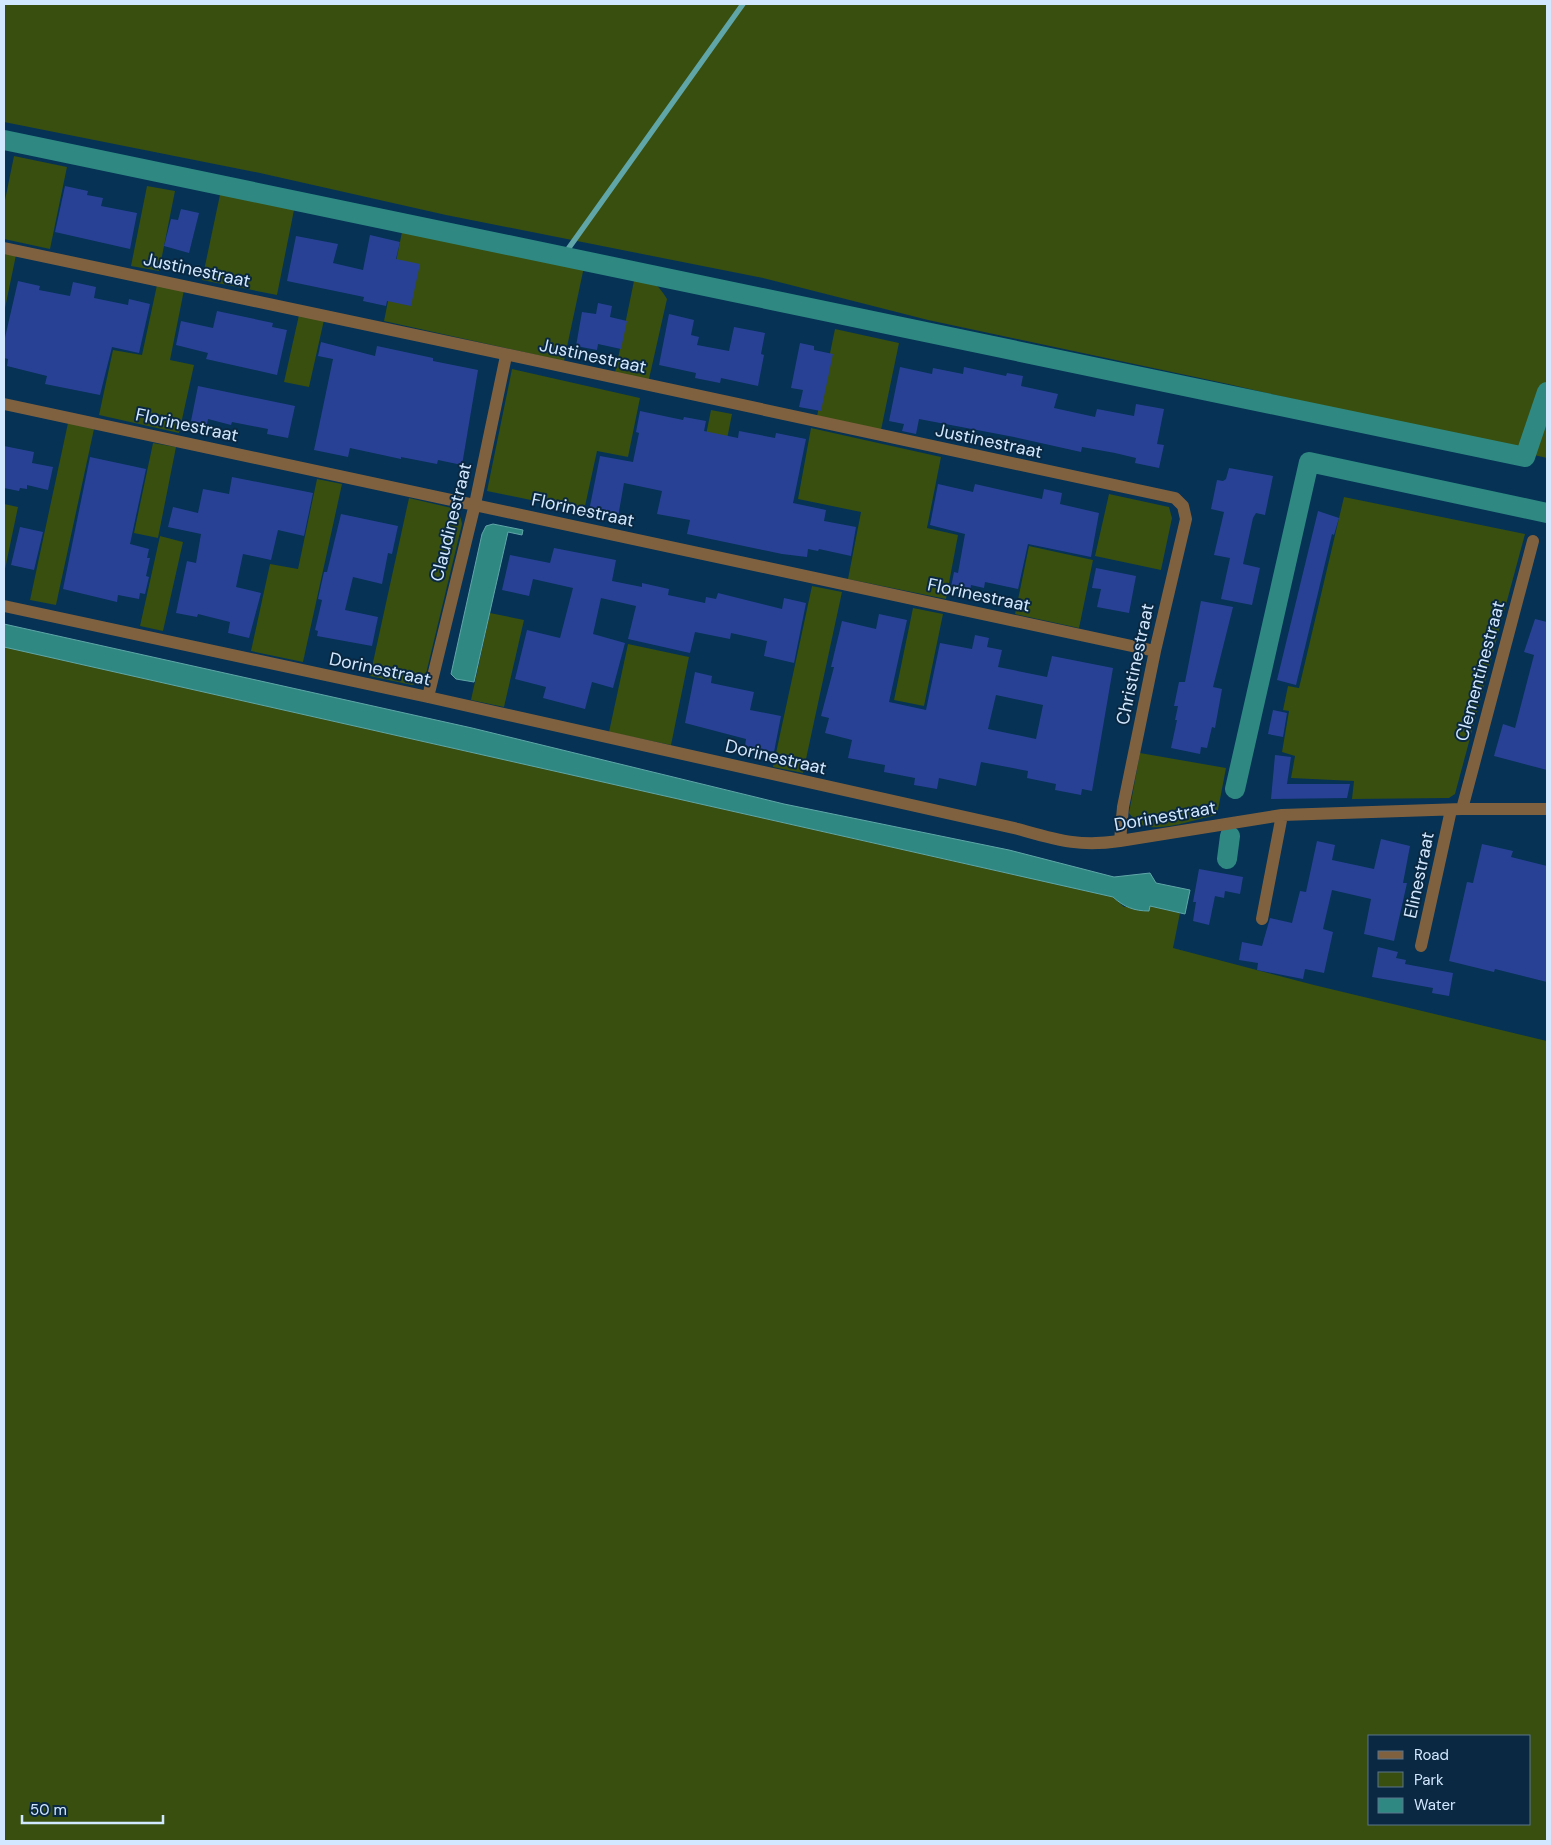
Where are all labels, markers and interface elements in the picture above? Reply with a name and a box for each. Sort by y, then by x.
street label: Justinestraat [141,247,253,293]
street label: Justinestraat [537,333,649,379]
street label: Florinestraat [133,402,241,448]
street label: Justinestraat [933,418,1045,464]
street label: Claudinestraat [425,460,477,584]
street label: Florinestraat [529,487,637,533]
street label: Florinestraat [925,572,1033,618]
street label: Clementinestraat [1450,598,1510,744]
street label: Christinestraat [1110,601,1160,727]
street label: Dorinestraat [327,647,433,691]
street label: Dorinestraat [723,734,829,780]
street label: Dorinestraat [1112,795,1218,837]
street label: Elinestraat [1398,830,1440,920]
legend [1368,1735,1531,1825]
text: Road [1414,1745,1449,1765]
text: Park [1414,1770,1444,1790]
scale bar [22,1792,164,1824]
text: Water [1414,1795,1456,1815]
text: 50 m [30,1800,67,1820]

